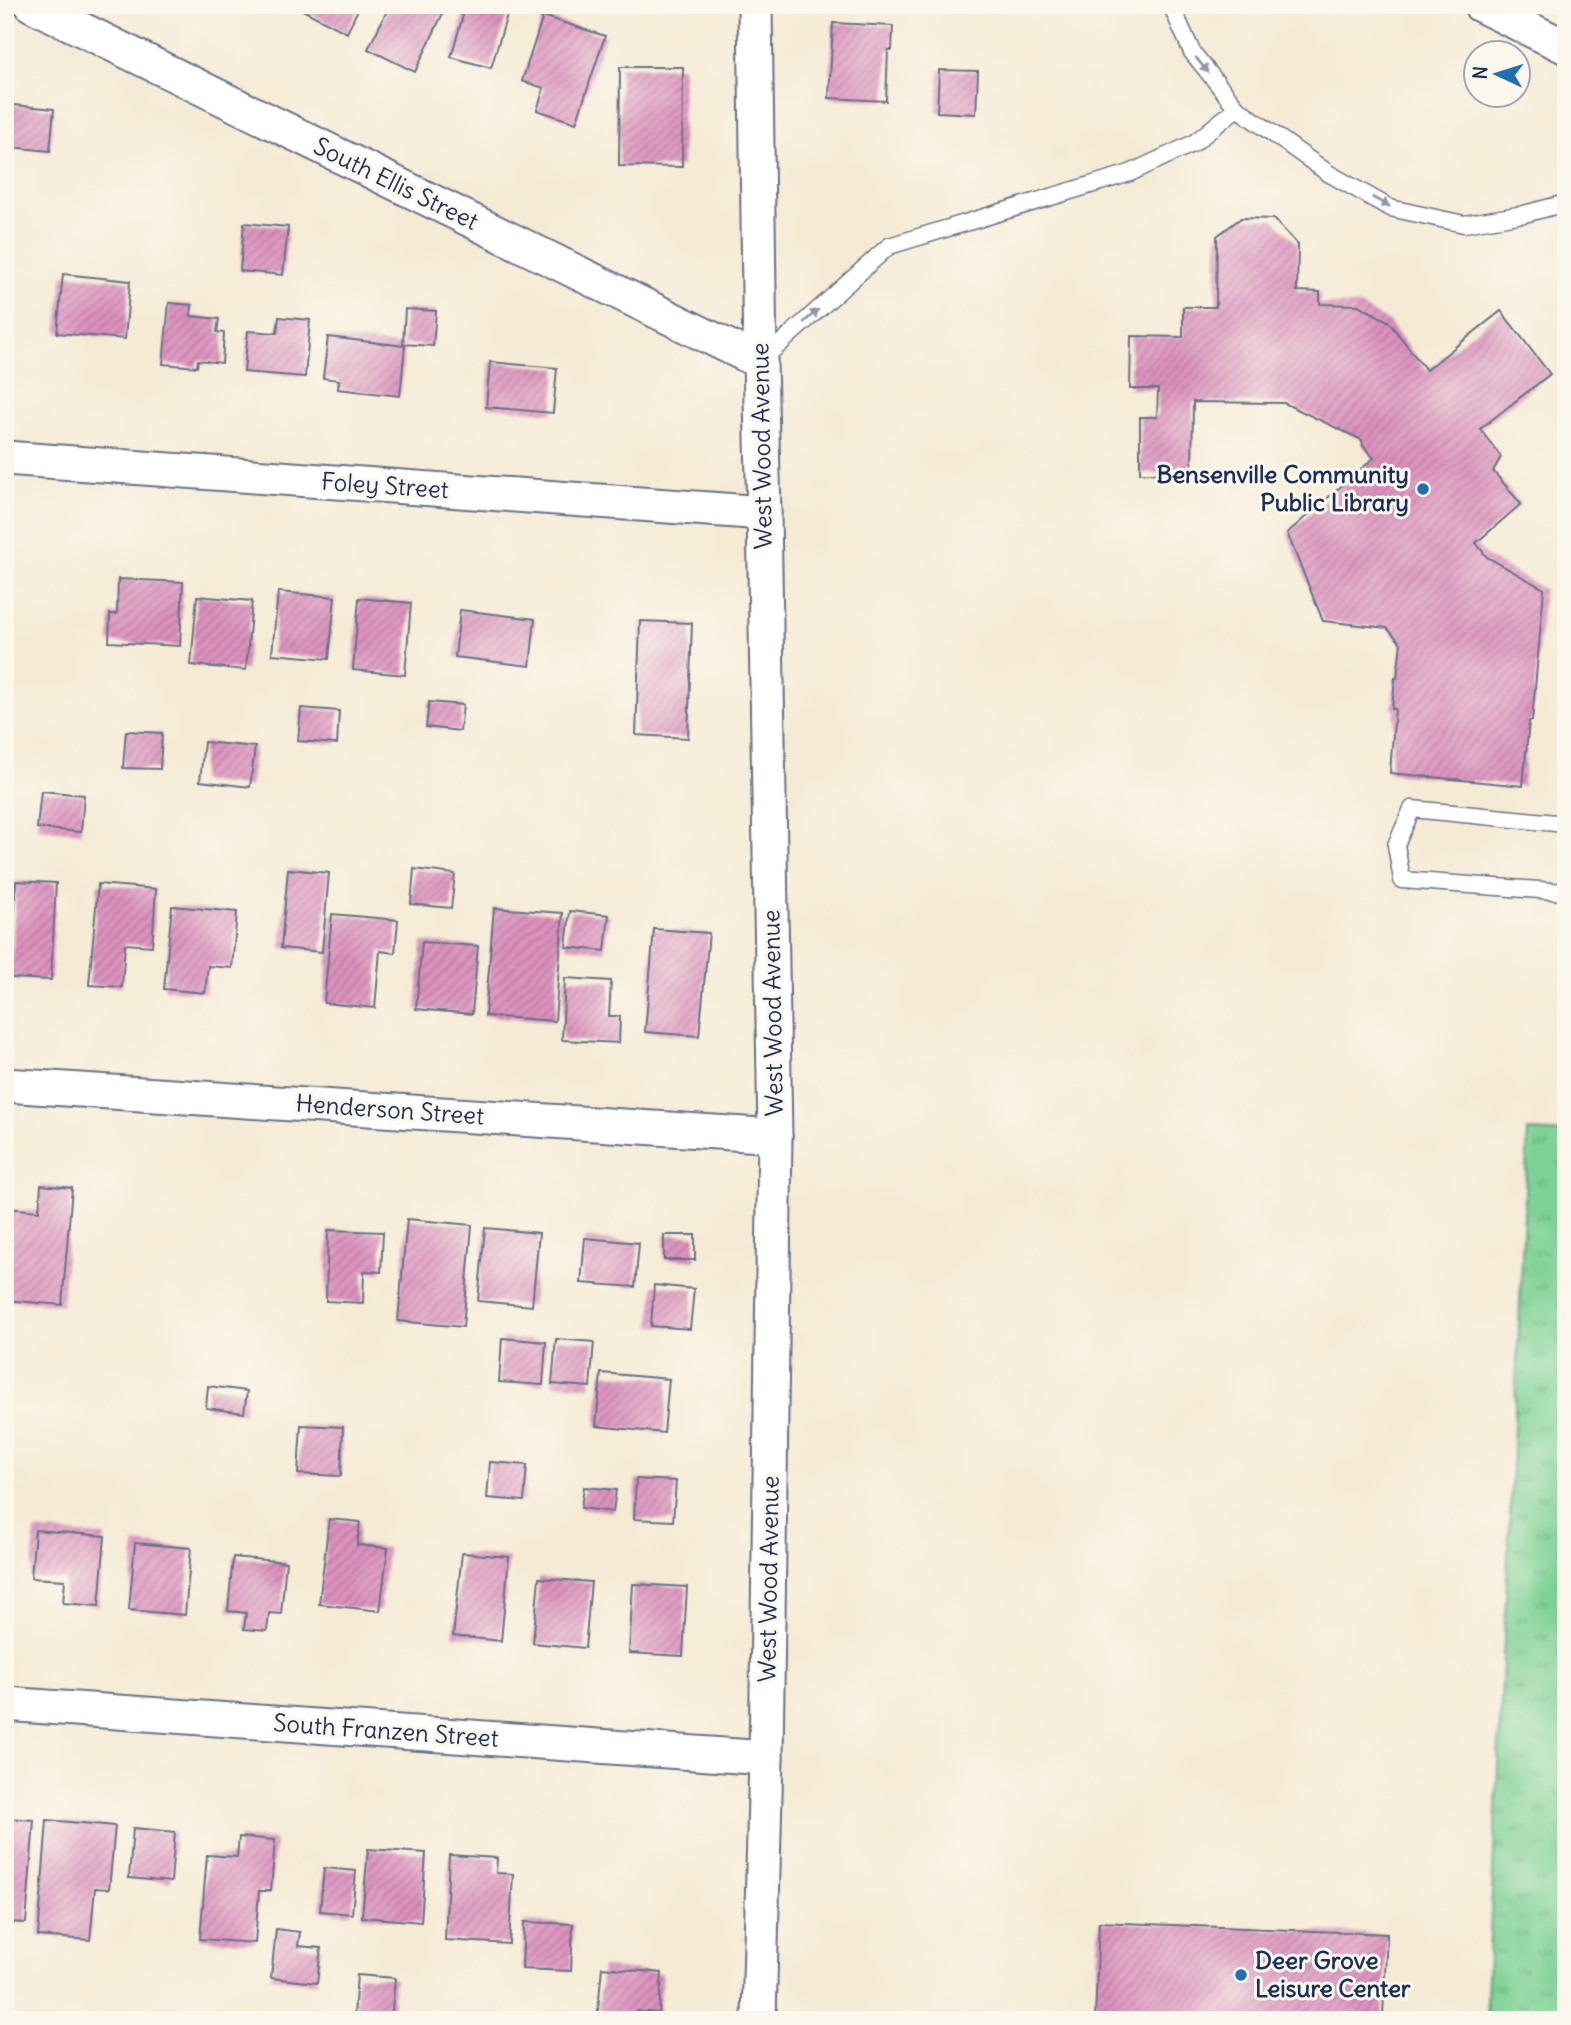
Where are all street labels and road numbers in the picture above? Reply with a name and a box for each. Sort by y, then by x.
street label: South Ellis Street [309,130,484,236]
street label: West Wood Avenue [744,342,778,550]
street label: Foley Street [320,466,450,504]
street label: West Wood Avenue [755,909,789,1117]
street label: Henderson Street [295,1087,485,1131]
street label: West Wood Avenue [751,1475,785,1683]
street label: South Franzen Street [272,1707,500,1753]

